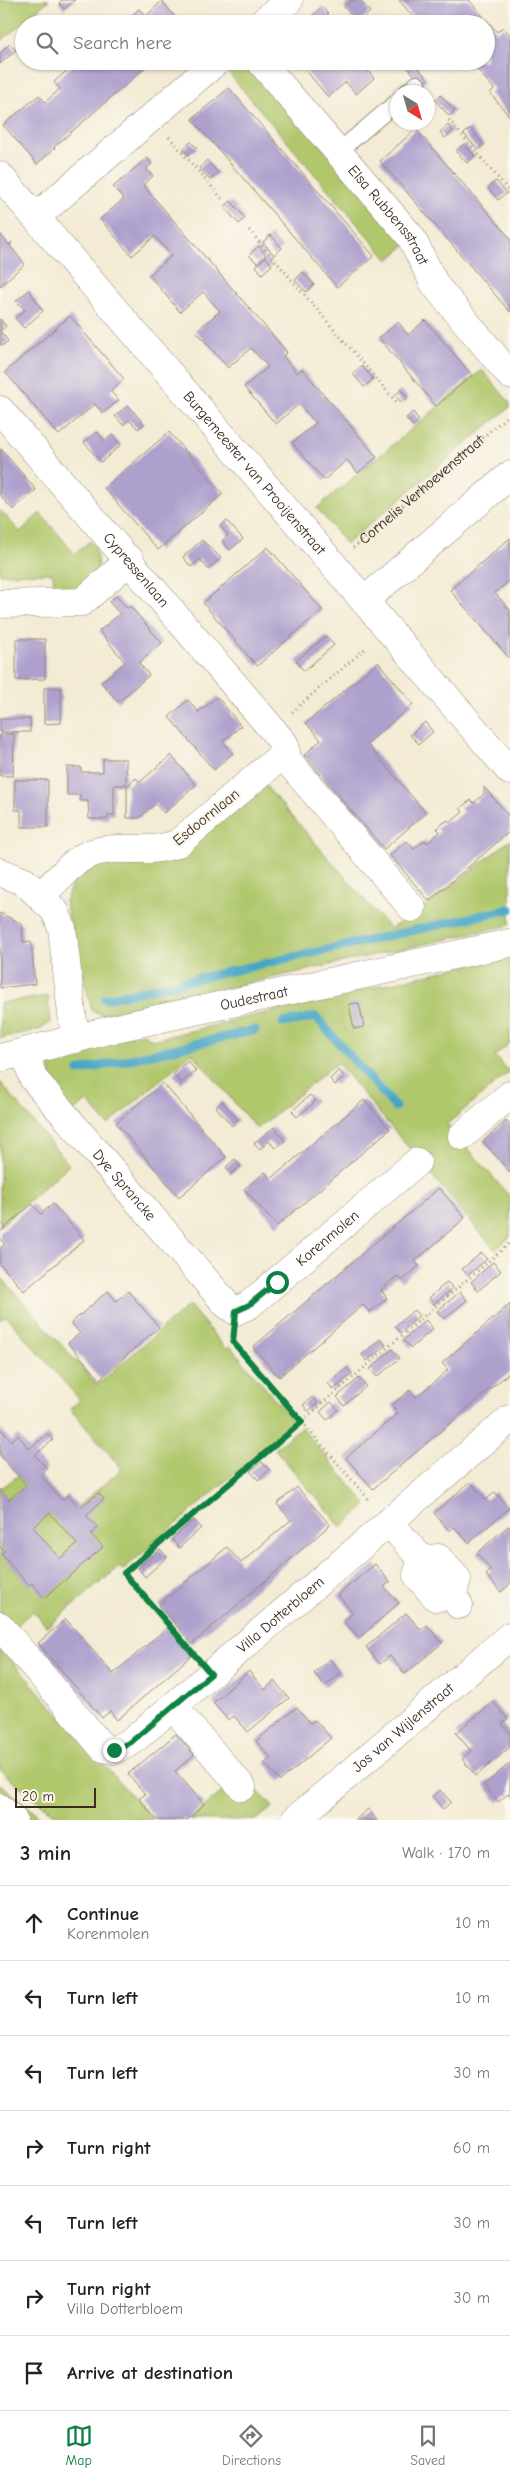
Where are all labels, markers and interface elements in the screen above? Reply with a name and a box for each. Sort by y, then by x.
search box [15,15,495,70]
icon: search [33,29,61,57]
text: Search here [73,32,172,54]
north arrow [390,85,435,130]
street label: Elsa Rubbensstraat [344,161,433,269]
street label: Burgemeester van Prooijenstraat [179,387,330,559]
street label: Cornelis Verhoevenstraat [355,431,488,548]
street label: Cypressenlaan [99,529,173,611]
street label: Esdoornlaan [169,785,243,849]
street label: Oudestraat [218,982,290,1014]
street label: Dye Sprancke [89,1146,160,1225]
street label: Korenmolen [292,1206,363,1270]
route start [266,1271,289,1294]
street label: Villa Dotterbloem [233,1572,328,1657]
street label: Jos van Wijlenstraat [348,1679,458,1776]
route end [103,1739,126,1762]
scale bar [15,1785,96,1808]
text: 20 m [22,1788,54,1805]
text: 3 min [20,1841,71,1865]
text: Walk · 170 m [402,1844,490,1862]
text: Continue [67,1903,139,1925]
icon: ahead [20,1909,48,1937]
text: 10 m [455,1914,490,1932]
text: Korenmolen [67,1925,149,1943]
icon: left [20,1984,48,2012]
text: Turn left [67,1987,138,2009]
text: 10 m [455,1989,490,2007]
icon: left [20,2059,48,2087]
text: Turn left [67,2062,138,2084]
text: 30 m [454,2064,490,2082]
icon: right [20,2134,48,2162]
text: Turn right [67,2137,151,2159]
text: 60 m [453,2139,490,2157]
icon: left [20,2209,48,2237]
text: Turn left [67,2212,138,2234]
text: 30 m [454,2214,490,2232]
text: Turn right [67,2278,151,2300]
icon: right [20,2284,48,2312]
text: 30 m [454,2289,490,2307]
text: Villa Dotterbloem [67,2300,183,2318]
icon: arrive [20,2359,48,2387]
text: Arrive at destination [67,2362,233,2384]
tab: Map [65,2422,93,2469]
tab: Directions [222,2422,281,2469]
tab: Saved [410,2422,445,2469]

